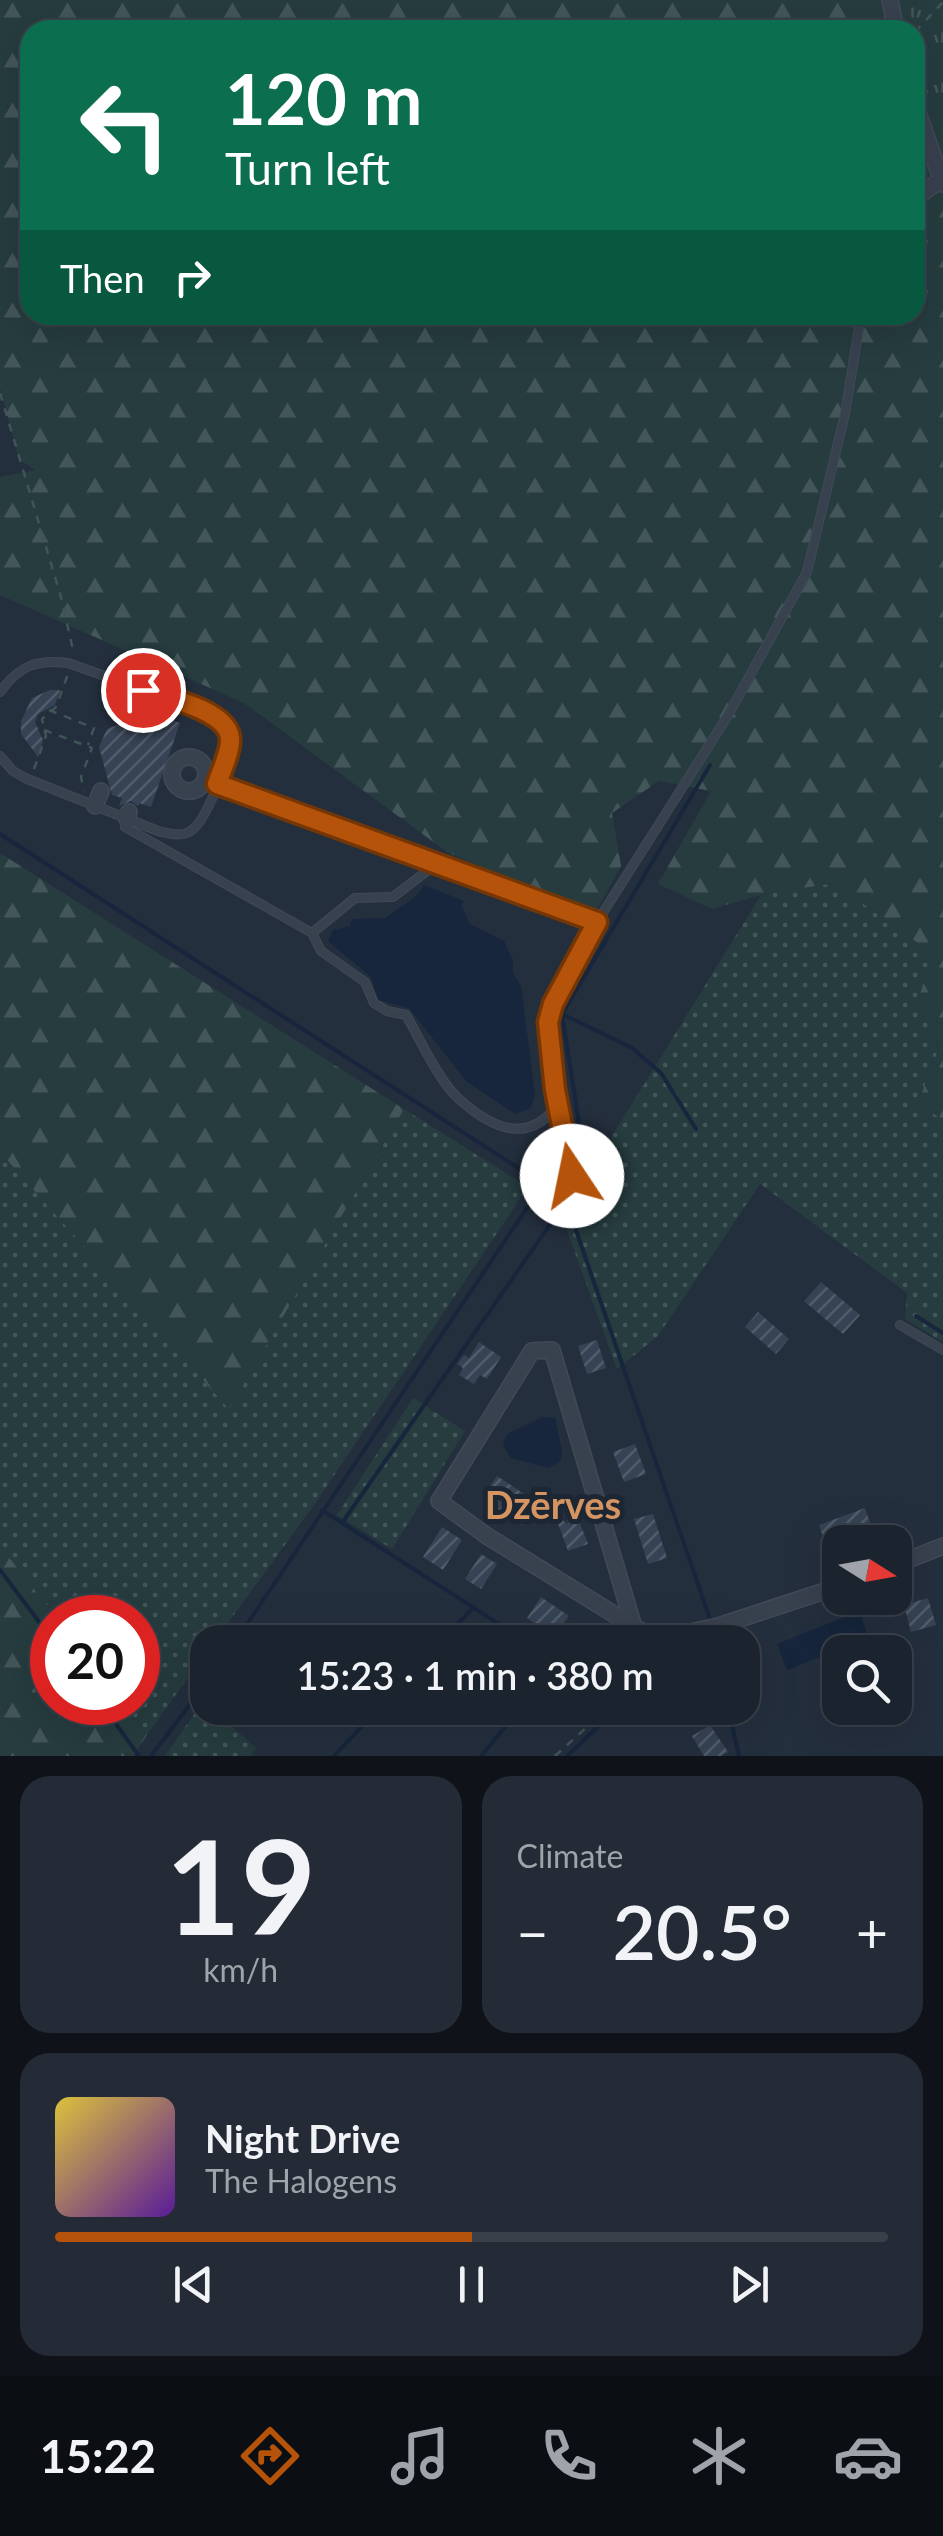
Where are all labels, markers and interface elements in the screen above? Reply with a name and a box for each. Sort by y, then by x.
text: 120 m [225,56,422,140]
icon: left [60,60,190,190]
text: Turn left [225,141,390,195]
icon: right [165,250,220,305]
text: Then [60,255,145,301]
pin [101,648,186,733]
icon: arrive [116,663,171,718]
position arrow [520,1124,624,1228]
district label: Dzērves [485,1481,621,1527]
north arrow [822,1525,912,1615]
map controls [822,1525,912,1725]
speed limit sign: 20 [30,1595,160,1725]
button: search [822,1635,912,1725]
text: 15:23 · 1 min · 380 m [297,1652,653,1698]
text: 19 [165,1807,316,1963]
text: Climate [517,1836,623,1875]
text: 20.5° [613,1886,792,1976]
text: − [517,1899,548,1965]
text: + [856,1899,888,1965]
text: km/h [203,1950,278,1989]
text: Night Drive [205,2115,400,2161]
text: The Halogens [205,2161,397,2200]
icon: previous [166,2257,221,2312]
icon: pause [444,2257,499,2312]
icon: next [722,2257,777,2312]
icon: directions [235,2421,305,2491]
icon: music [385,2421,455,2491]
icon: phone [534,2421,604,2491]
icon: climate [684,2421,754,2491]
icon: car [833,2421,903,2491]
text: 15:22 [40,2429,156,2483]

